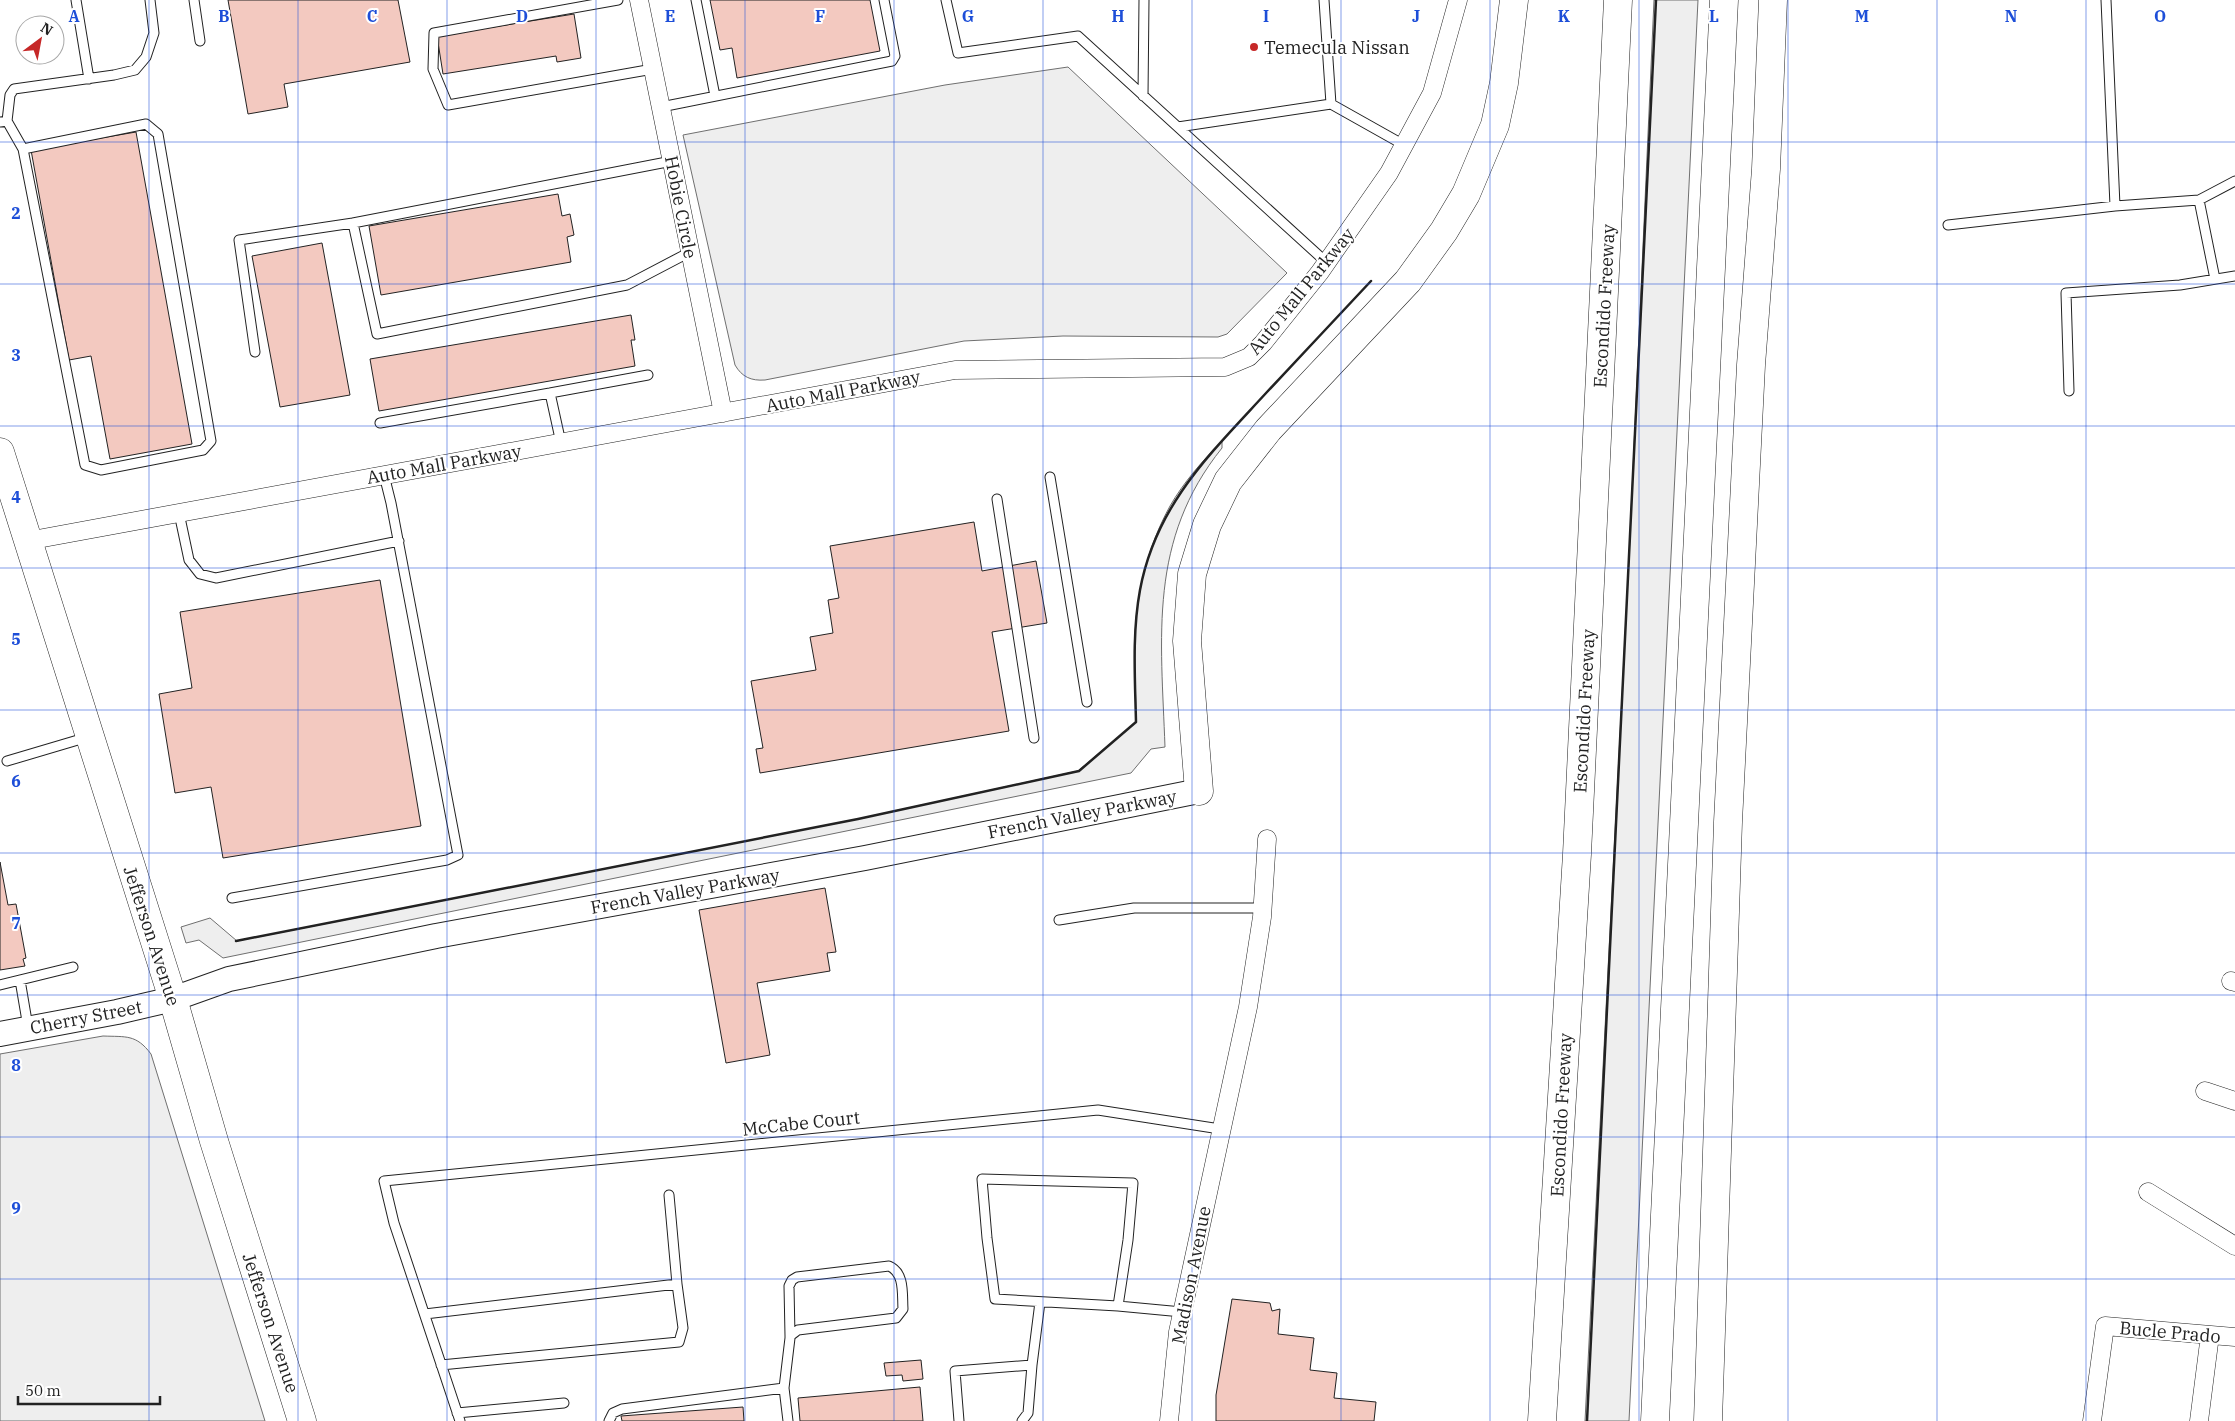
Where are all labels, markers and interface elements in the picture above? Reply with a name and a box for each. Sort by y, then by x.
text: A [68,6,80,26]
text: B [218,6,230,26]
text: C [367,6,377,26]
text: D [516,6,528,26]
text: E [665,6,675,26]
text: F [815,6,825,26]
text: G [962,6,974,26]
text: H [1112,6,1125,26]
text: I [1263,6,1269,26]
text: J [1412,6,1420,26]
text: K [1558,6,1571,26]
text: L [1709,6,1719,26]
text: M [1855,6,1869,26]
text: N [2005,6,2017,26]
text: O [2154,6,2166,26]
north arrow [15,15,65,65]
text: N [37,18,56,40]
place label: Temecula Nissan [1264,36,1410,59]
marker: Temecula Nissan [1248,41,1260,53]
street label: Hobie Circle [660,154,702,260]
text: 2 [11,203,21,223]
street label: Auto Mall Parkway [1243,223,1359,359]
street label: Escondido Freeway [1588,223,1620,389]
text: 3 [11,345,21,365]
street label: Auto Mall Parkway [764,365,922,417]
street label: Auto Mall Parkway [365,439,524,489]
text: 4 [11,487,21,507]
street label: Escondido Freeway [1568,628,1600,794]
text: 5 [11,629,21,649]
text: 6 [11,771,21,791]
street label: French Valley Parkway [986,784,1179,844]
street label: Jefferson Avenue [119,863,185,1009]
street label: French Valley Parkway [589,863,782,919]
text: 7 [11,913,21,933]
street label: Cherry Street [28,995,144,1039]
street label: Escondido Freeway [1545,1032,1577,1198]
text: 8 [11,1055,21,1075]
street label: McCabe Court [741,1105,861,1141]
text: 9 [11,1198,21,1218]
street label: Madison Avenue [1166,1204,1216,1346]
street label: Jefferson Avenue [238,1250,304,1396]
street label: Bucle Prado [2118,1316,2222,1348]
scale bar [18,1374,160,1406]
text: 50 m [25,1381,61,1400]

